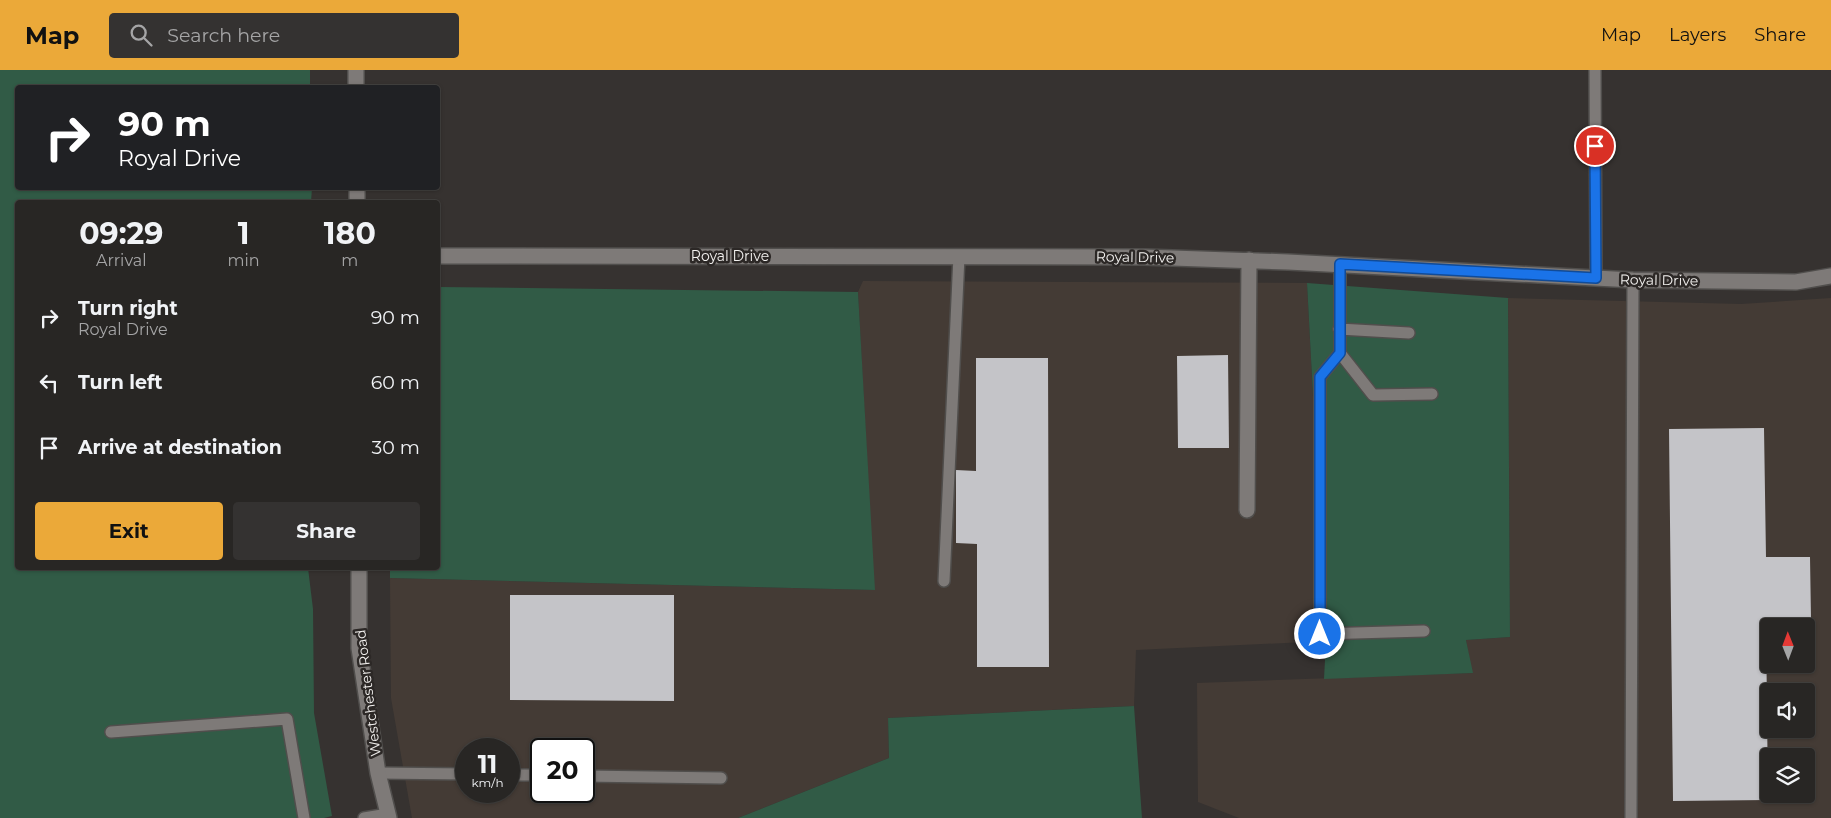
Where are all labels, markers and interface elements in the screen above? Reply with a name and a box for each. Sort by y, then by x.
search box [109,13,459,58]
text: Map [25,21,79,50]
icon: search [127,21,155,49]
text: Search here [167,24,280,47]
text: Map [1601,24,1641,46]
text: Layers [1669,24,1726,46]
text: Share [1754,24,1806,46]
text: 90 m [118,102,211,145]
icon: right [35,105,100,170]
pin [1574,125,1616,167]
icon: arrive [1581,132,1609,160]
text: Royal Drive [118,145,241,172]
text: 09:29 [79,215,163,252]
text: 1 [238,215,249,252]
text: 180 [324,215,376,252]
street label: Royal Drive [691,247,769,265]
street label: Royal Drive [1096,247,1174,267]
text: Arrival [96,251,147,270]
text: min [228,251,260,270]
text: m [341,251,358,270]
street label: Royal Drive [1620,270,1698,290]
text: Turn right [78,297,178,320]
icon: right [35,304,63,332]
text: 90 m [371,306,420,329]
text: Royal Drive [78,320,168,339]
icon: left [35,369,63,397]
text: Turn left [78,371,163,394]
text: 60 m [371,371,420,394]
icon: arrive [35,434,63,462]
text: Arrive at destination [78,436,282,459]
text: 30 m [372,436,420,459]
button: Exit [35,502,223,560]
button: Share [233,502,420,560]
position arrow [1293,607,1345,659]
north arrow [1760,618,1815,672]
map controls [1760,618,1815,803]
street label: Westchester Road [351,628,385,758]
button: sound [1760,683,1815,738]
speed limit sign: 20 [530,738,595,803]
button: layers [1760,748,1815,803]
text: 11 [478,749,497,779]
text: km/h [471,775,504,790]

